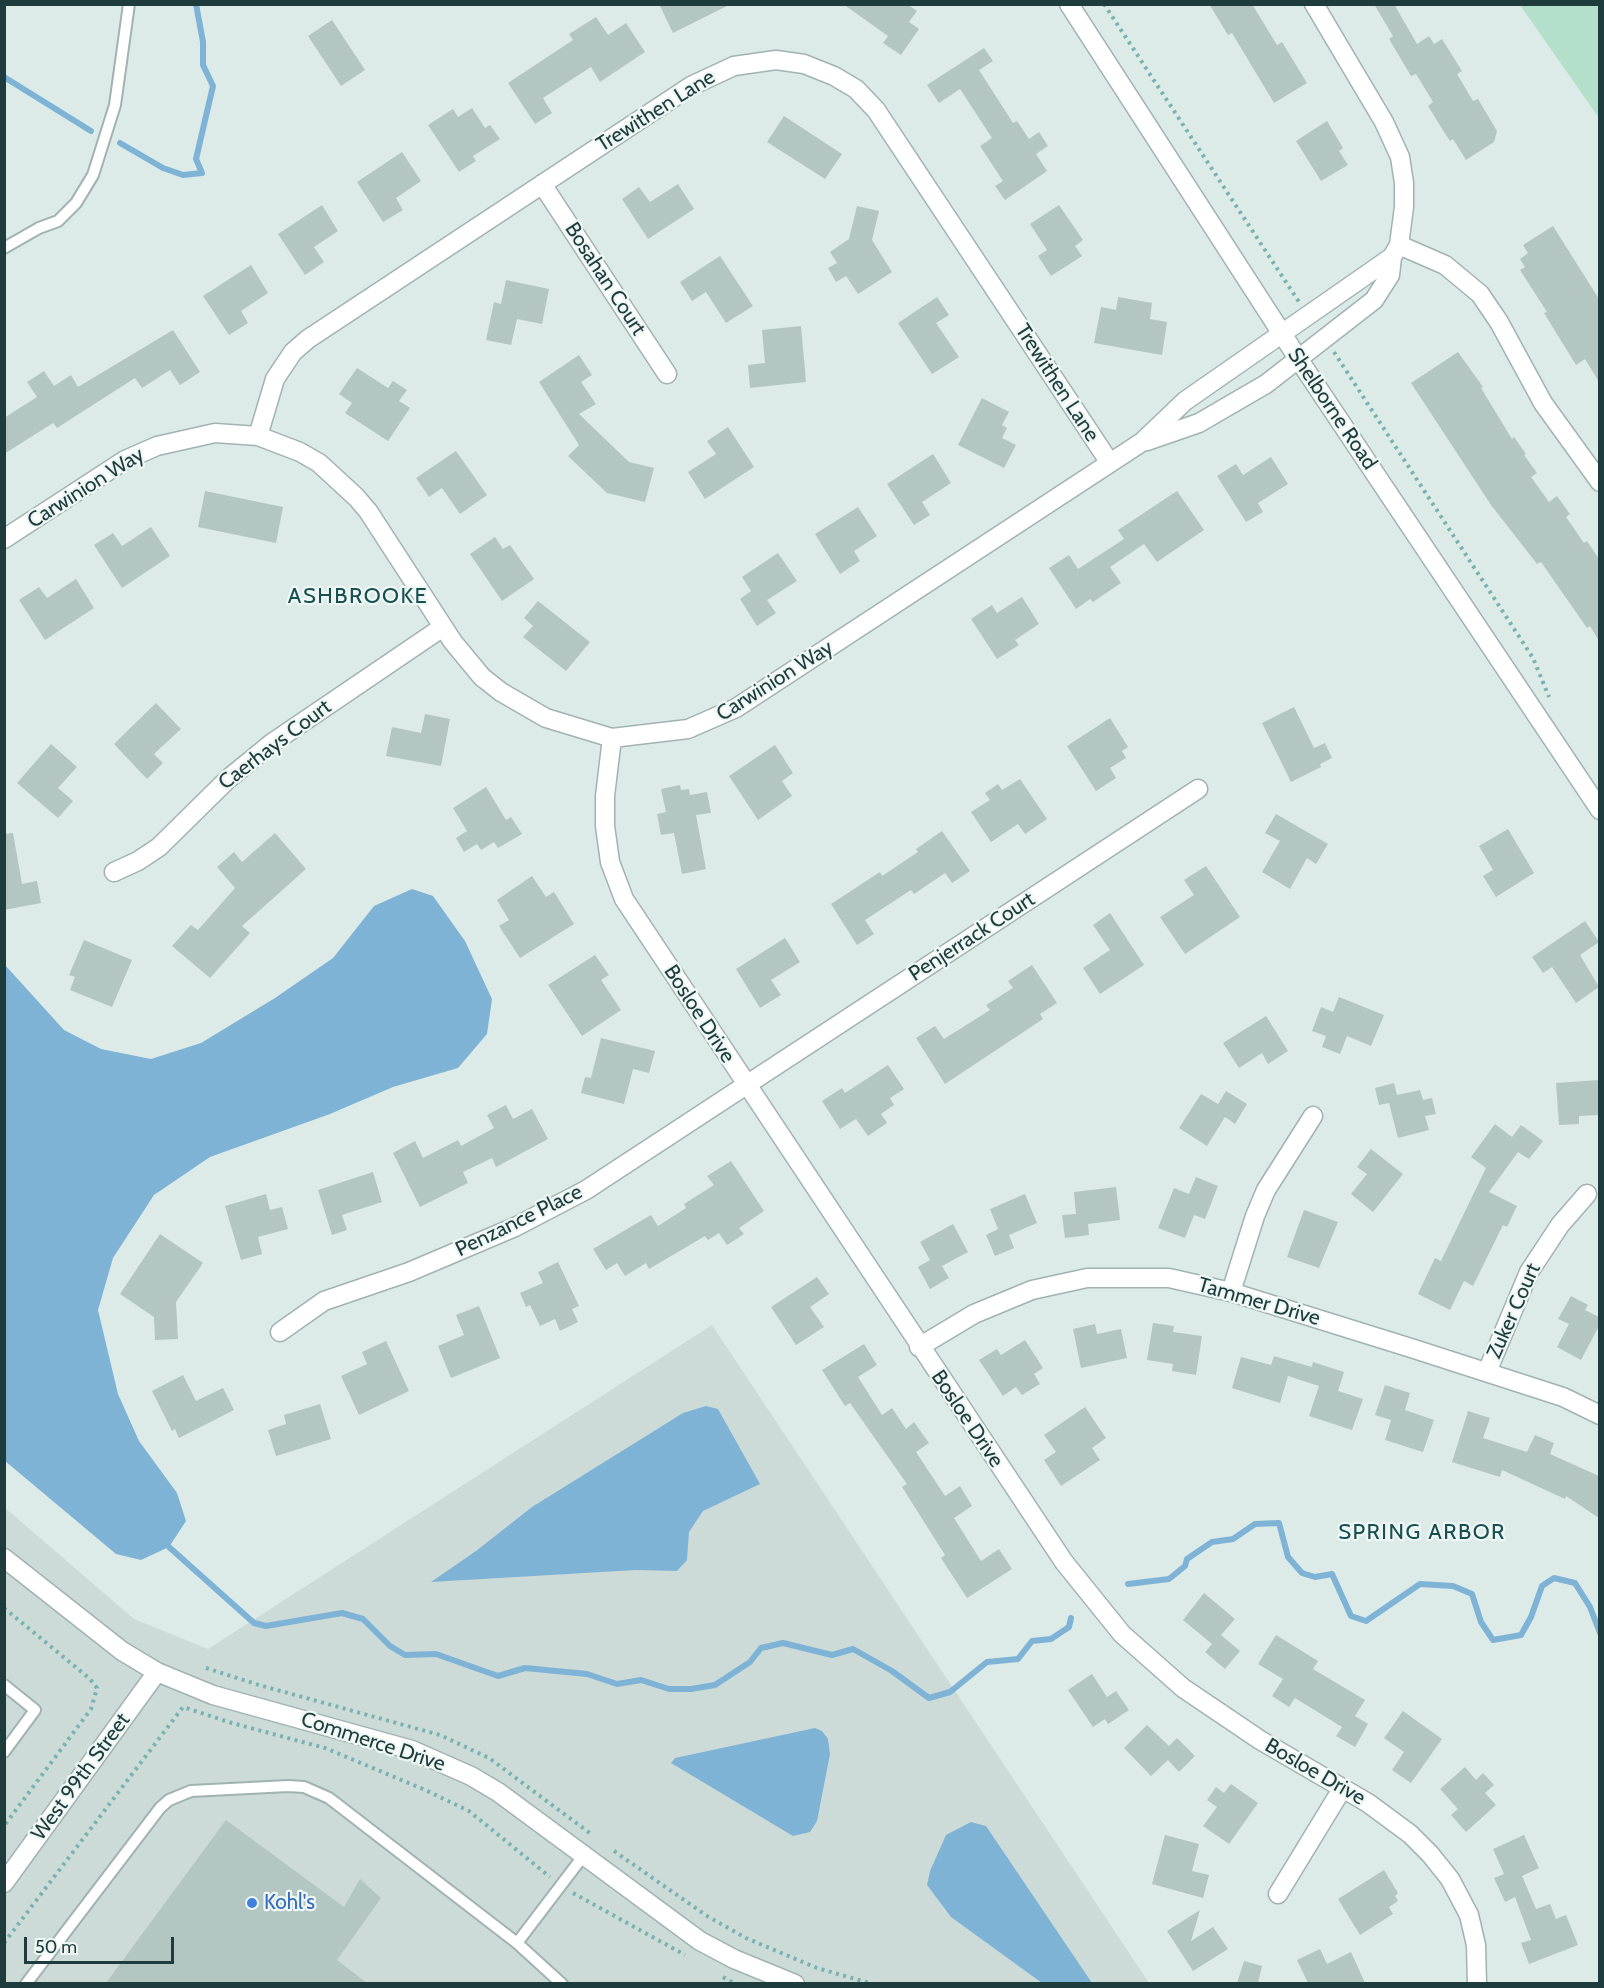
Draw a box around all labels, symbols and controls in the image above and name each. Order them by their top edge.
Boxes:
street label: Trewithen Lane [592,65,720,157]
street label: Bosahan Court [559,218,651,340]
street label: Trewithen Lane [1010,320,1104,446]
street label: Shelborne Road [1282,343,1382,475]
street label: Carwinion Way [23,442,149,534]
district label: ASHBROOKE [288,584,428,610]
street label: Carwinion Way [712,635,838,727]
street label: Caerhays Court [214,695,336,795]
street label: Penjerrack Court [904,887,1040,987]
street label: Bosloe Drive [658,960,740,1068]
street label: Penzance Place [452,1179,586,1263]
street label: Zuker Court [1482,1259,1546,1363]
street label: Tammer Drive [1195,1273,1323,1331]
street label: Bosloe Drive [925,1366,1009,1472]
district label: SPRING ARBOR [1338,1520,1506,1546]
street label: Commerce Drive [298,1707,448,1777]
street label: West 99th Street [26,1708,136,1846]
street label: Bosloe Drive [1260,1733,1370,1811]
place label: Kohl's [264,1890,315,1916]
marker: Kohl's [245,1896,259,1910]
scale bar [27,1925,177,1963]
text: 50 m [35,1936,77,1958]

